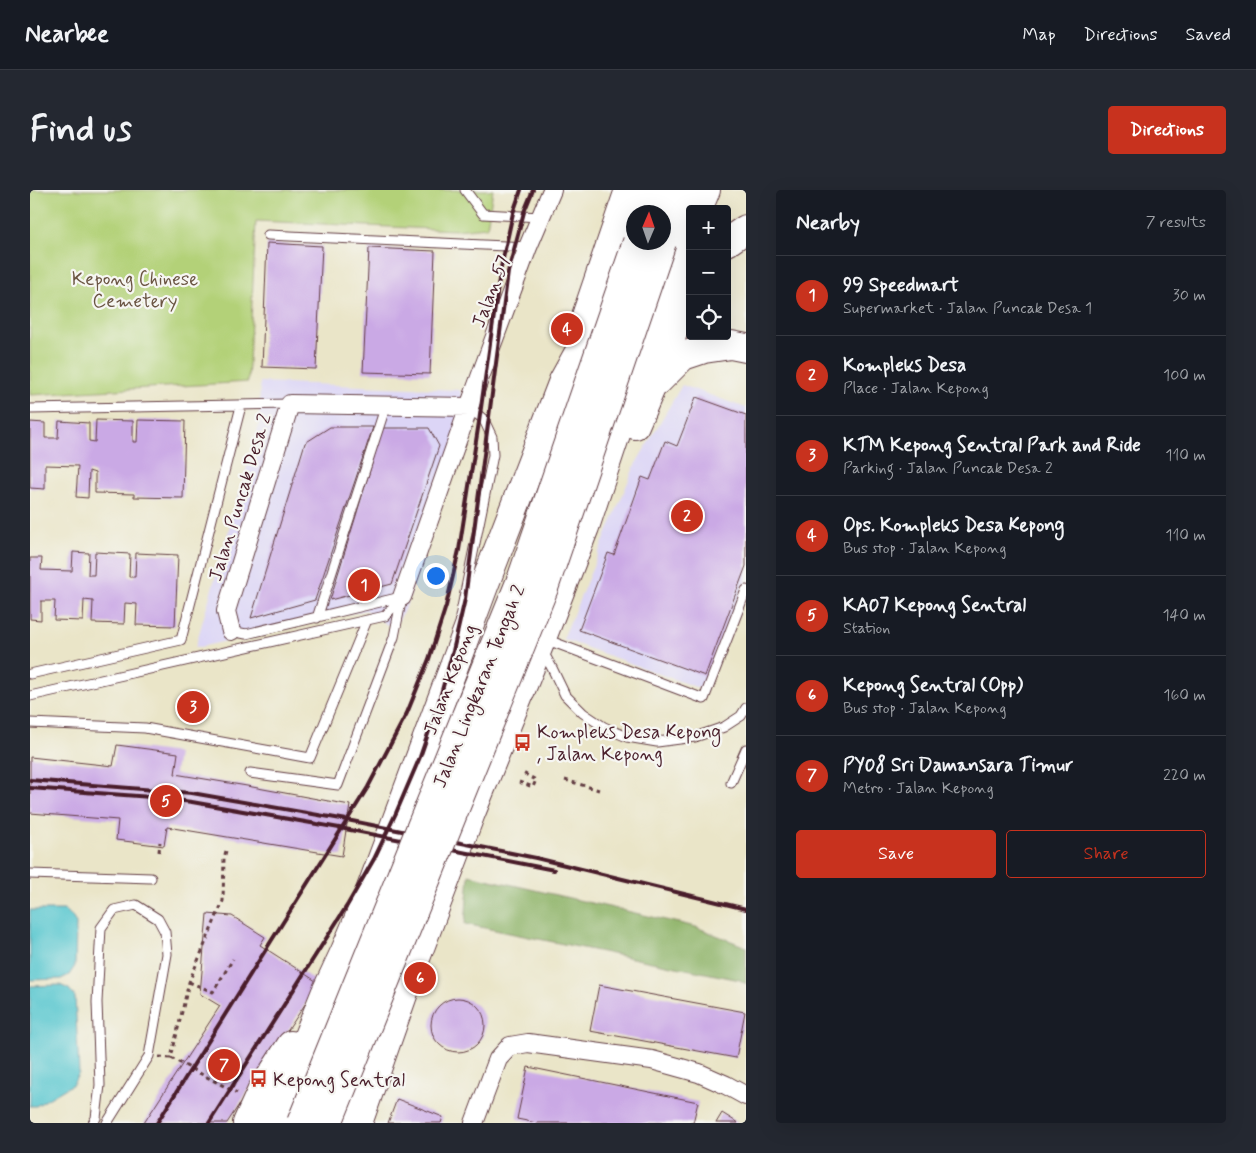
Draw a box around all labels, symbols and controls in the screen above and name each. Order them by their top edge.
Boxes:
text: Nearbee [25,19,109,50]
text: Map [1023,23,1056,47]
text: Directions [1084,23,1158,47]
text: Saved [1186,23,1231,47]
button: Directions [1108,106,1226,154]
text: Find us [30,107,132,153]
north arrow [626,205,671,250]
map controls [686,205,731,340]
button: + [686,205,731,250]
text: Nearby [796,209,860,237]
text: 7 results [1146,212,1206,233]
button: − [686,250,731,295]
street label: Jalan 57 [466,252,517,331]
park label: Kepong Chinese Cemetery [72,267,198,314]
text: 99 Speedmart [843,273,959,298]
text: 1 [808,285,816,306]
text: 30 m [1173,285,1206,306]
button: locate [686,295,731,340]
text: Supermarket · Jalan Puncak Desa 1 [843,298,1092,319]
pin: 4 [551,310,583,348]
text: Kompleks Desa [843,353,966,378]
text: 2 [808,365,816,386]
text: 100 m [1163,365,1206,386]
text: Place · Jalan Kepong [843,378,989,399]
street label: Jalan Puncak Desa 2 [203,411,278,584]
text: KTM Kepong Sentral Park and Ride [843,433,1141,458]
text: 3 [808,445,816,466]
text: 110 m [1165,445,1206,466]
text: Parking · Jalan Puncak Desa 2 [843,458,1053,479]
pin: 2 [671,497,703,535]
text: Ops. Kompleks Desa Kepong [843,513,1064,538]
text: 4 [807,525,817,546]
text: 110 m [1165,525,1206,546]
text: Bus stop · Jalan Kepong [843,538,1006,559]
your location [423,563,449,589]
pin: 1 [348,566,380,604]
street label: Jalan Lingkaran Tengah 2 [427,581,533,792]
text: KA07 Kepong Sentral [843,593,1026,618]
text: 5 [807,605,817,626]
text: 140 m [1162,605,1206,626]
text: Station [843,618,890,639]
street label: Jalan Kepong [418,621,484,739]
text: Kepong Sentral (Opp) [843,673,1023,698]
text: 6 [808,685,816,706]
text: 160 m [1163,685,1206,706]
pin: 3 [177,688,209,726]
text: Bus stop · Jalan Kepong [843,698,1006,719]
place label: Kompleks Desa Kepong , Jalan Kepong [537,720,721,768]
bus stop icon: Kompleks Desa Kepong , Jalan Kepong [513,732,533,752]
text: PY08 Sri Damansara Timur [843,753,1073,778]
text: 7 [807,765,817,786]
text: 220 m [1163,765,1206,786]
text: Metro · Jalan Kepong [843,778,994,799]
pin: 5 [150,782,182,820]
button: Save [796,830,996,878]
button: Share [1006,830,1206,878]
pin: 6 [404,959,436,997]
pin: 7 [208,1046,240,1084]
place label: Kepong Sentral [273,1068,405,1094]
bus stop icon: Kepong Sentral [249,1069,269,1089]

